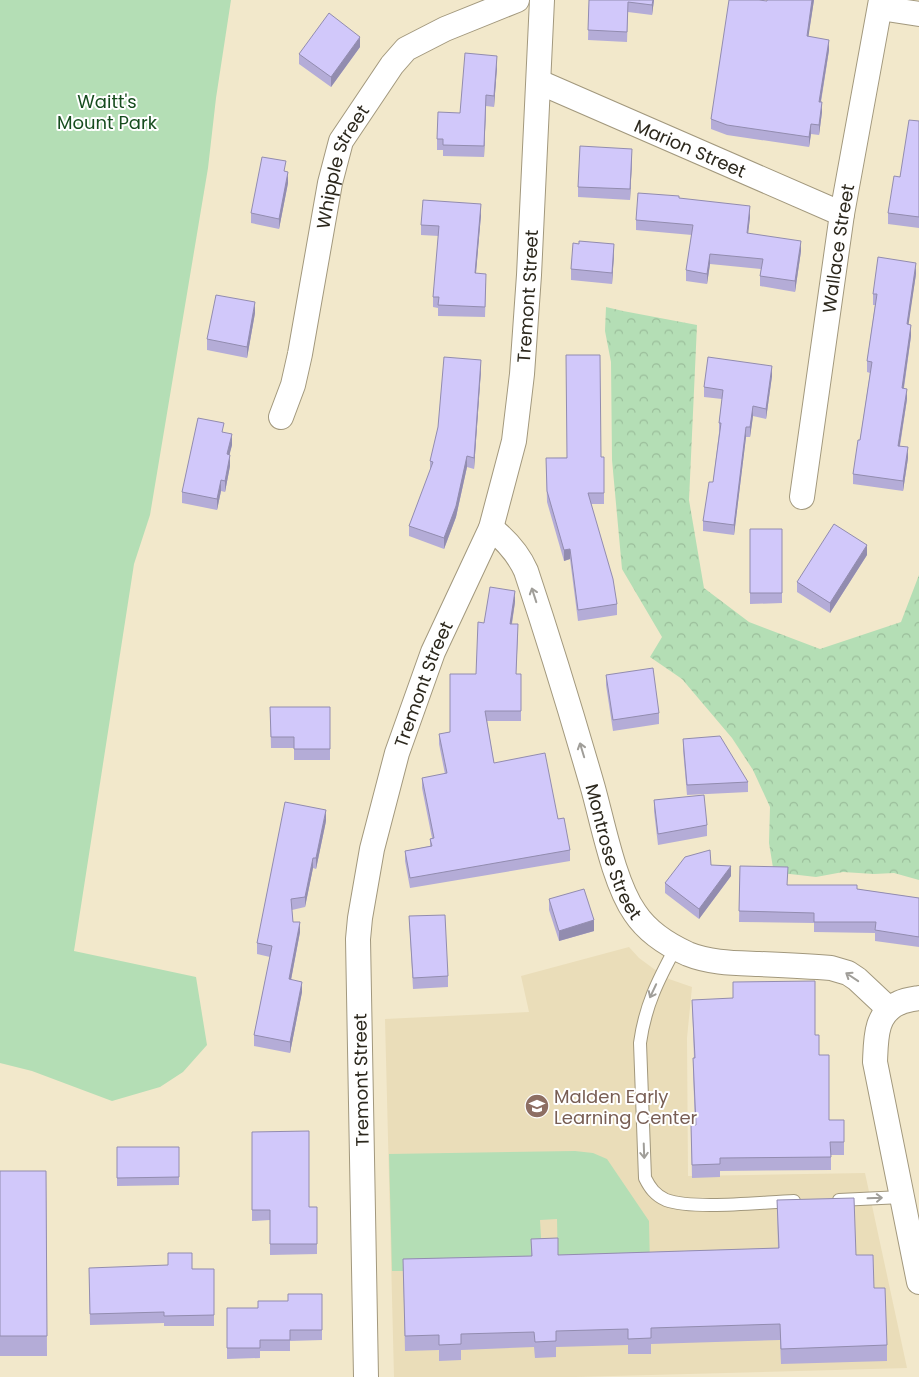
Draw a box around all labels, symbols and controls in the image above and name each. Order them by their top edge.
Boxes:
park label: Waitt's Mount Park [57,89,158,135]
street label: Whipple Street [310,100,375,231]
street label: Marion Street [631,113,750,183]
street label: Wallace Street [816,182,860,315]
street label: Tremont Street [510,229,544,364]
one-way arrow [529,587,539,603]
street label: Tremont Street [388,617,458,751]
one-way arrow [576,742,586,758]
street label: Montrose Street [580,781,648,924]
one-way arrow [845,972,859,982]
one-way arrow [648,983,658,998]
street label: Tremont Street [347,1013,375,1147]
place label: Malden Early Learning Center [554,1084,698,1130]
school or university icon: Malden Early Learning Center [524,1093,550,1119]
one-way arrow [640,1143,649,1159]
one-way arrow [867,1194,883,1203]

